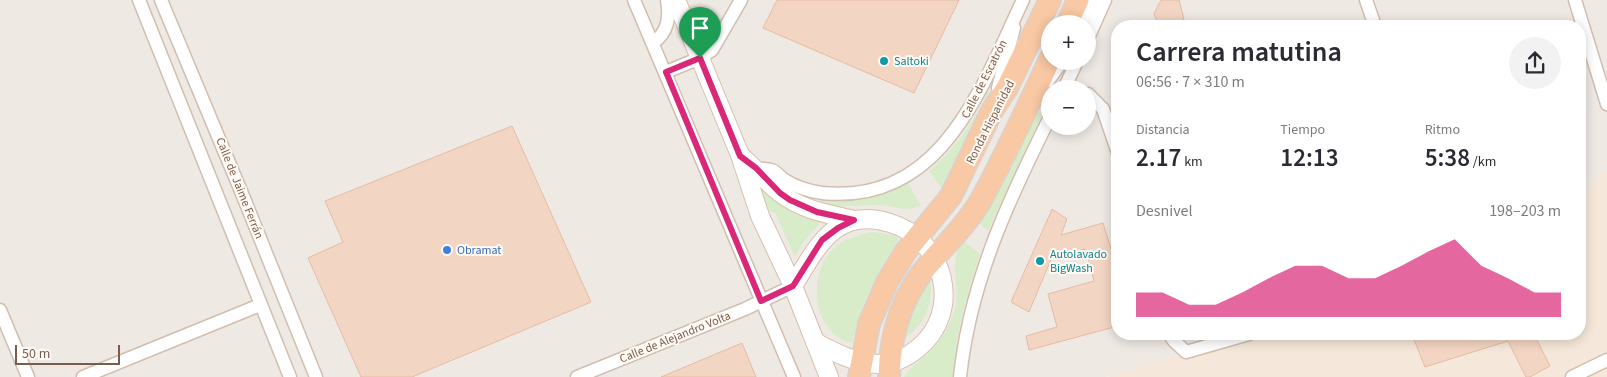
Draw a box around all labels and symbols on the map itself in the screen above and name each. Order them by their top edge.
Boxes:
pin [679,7,721,58]
street label: Calle de Escatrón [957,37,1012,121]
place label: Saltoki [894,53,929,70]
marker: Saltoki [878,55,890,67]
street label: Ronda Hispanidad [962,77,1019,167]
street label: Calle de Jaime Ferrán [211,135,268,241]
place label: Obramat [457,242,501,259]
marker: Obramat [441,244,453,256]
place label: Autolavado BigWash [1050,246,1107,277]
marker: Autolavado BigWash [1034,255,1046,267]
street label: Calle de Alejandro Volta [617,307,733,368]
scale bar [15,342,120,365]

